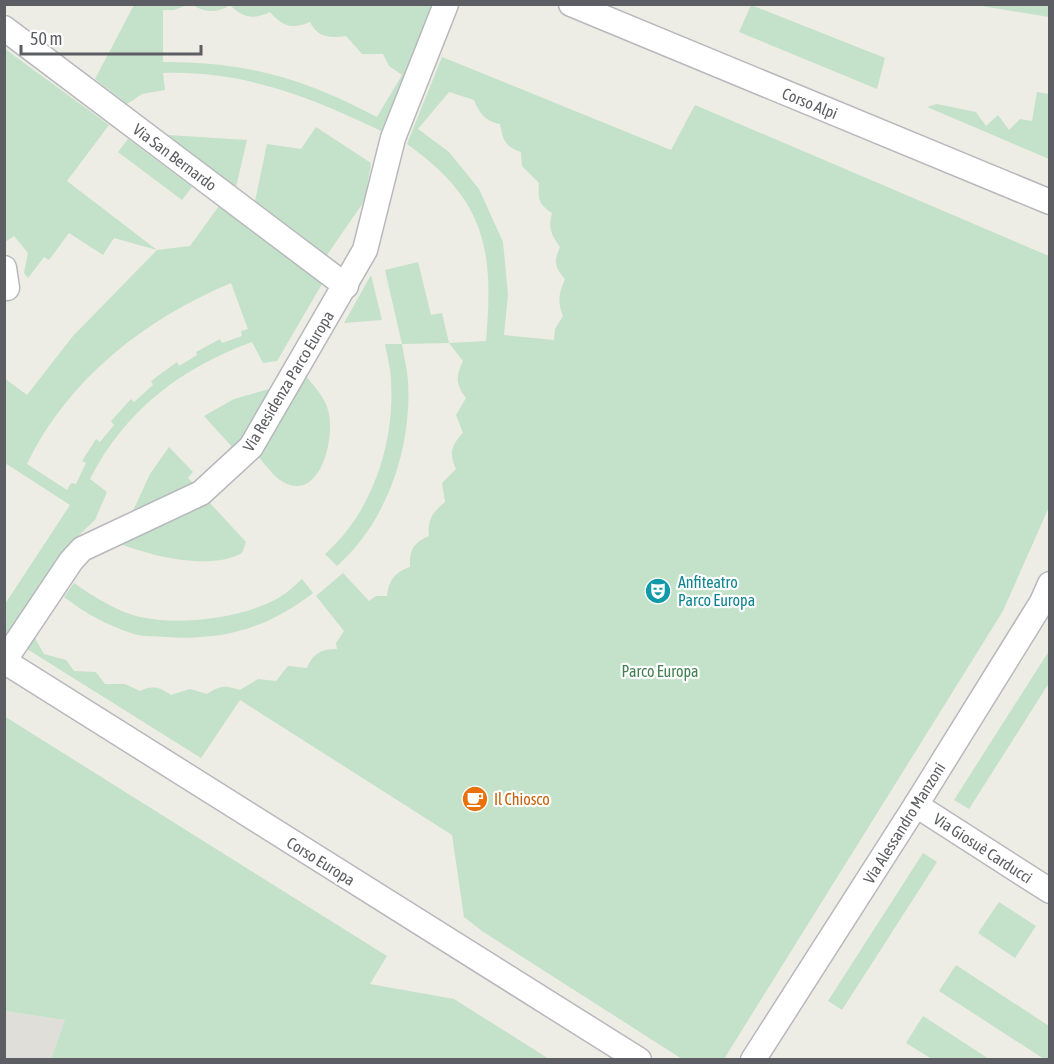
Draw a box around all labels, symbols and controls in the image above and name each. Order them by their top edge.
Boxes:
scale bar [21,18,201,56]
text: 50 m [30,28,62,49]
street label: Corso Alpi [779,84,840,123]
street label: Via San Bernardo [130,120,220,194]
street label: Via Residenza Parco Europa [239,307,338,455]
place label: Anfiteatro Parco Europa [678,573,755,610]
theatre icon: Anfiteatro Parco Europa [643,576,673,606]
park label: Parco Europa [621,662,699,681]
street label: Via Alessandro Manzoni [859,759,949,887]
cafe icon: Il Chiosco [460,784,490,814]
place label: Il Chiosco [494,790,550,808]
street label: Via Giosuè Carducci [930,809,1036,887]
street label: Corso Europa [283,833,358,890]

